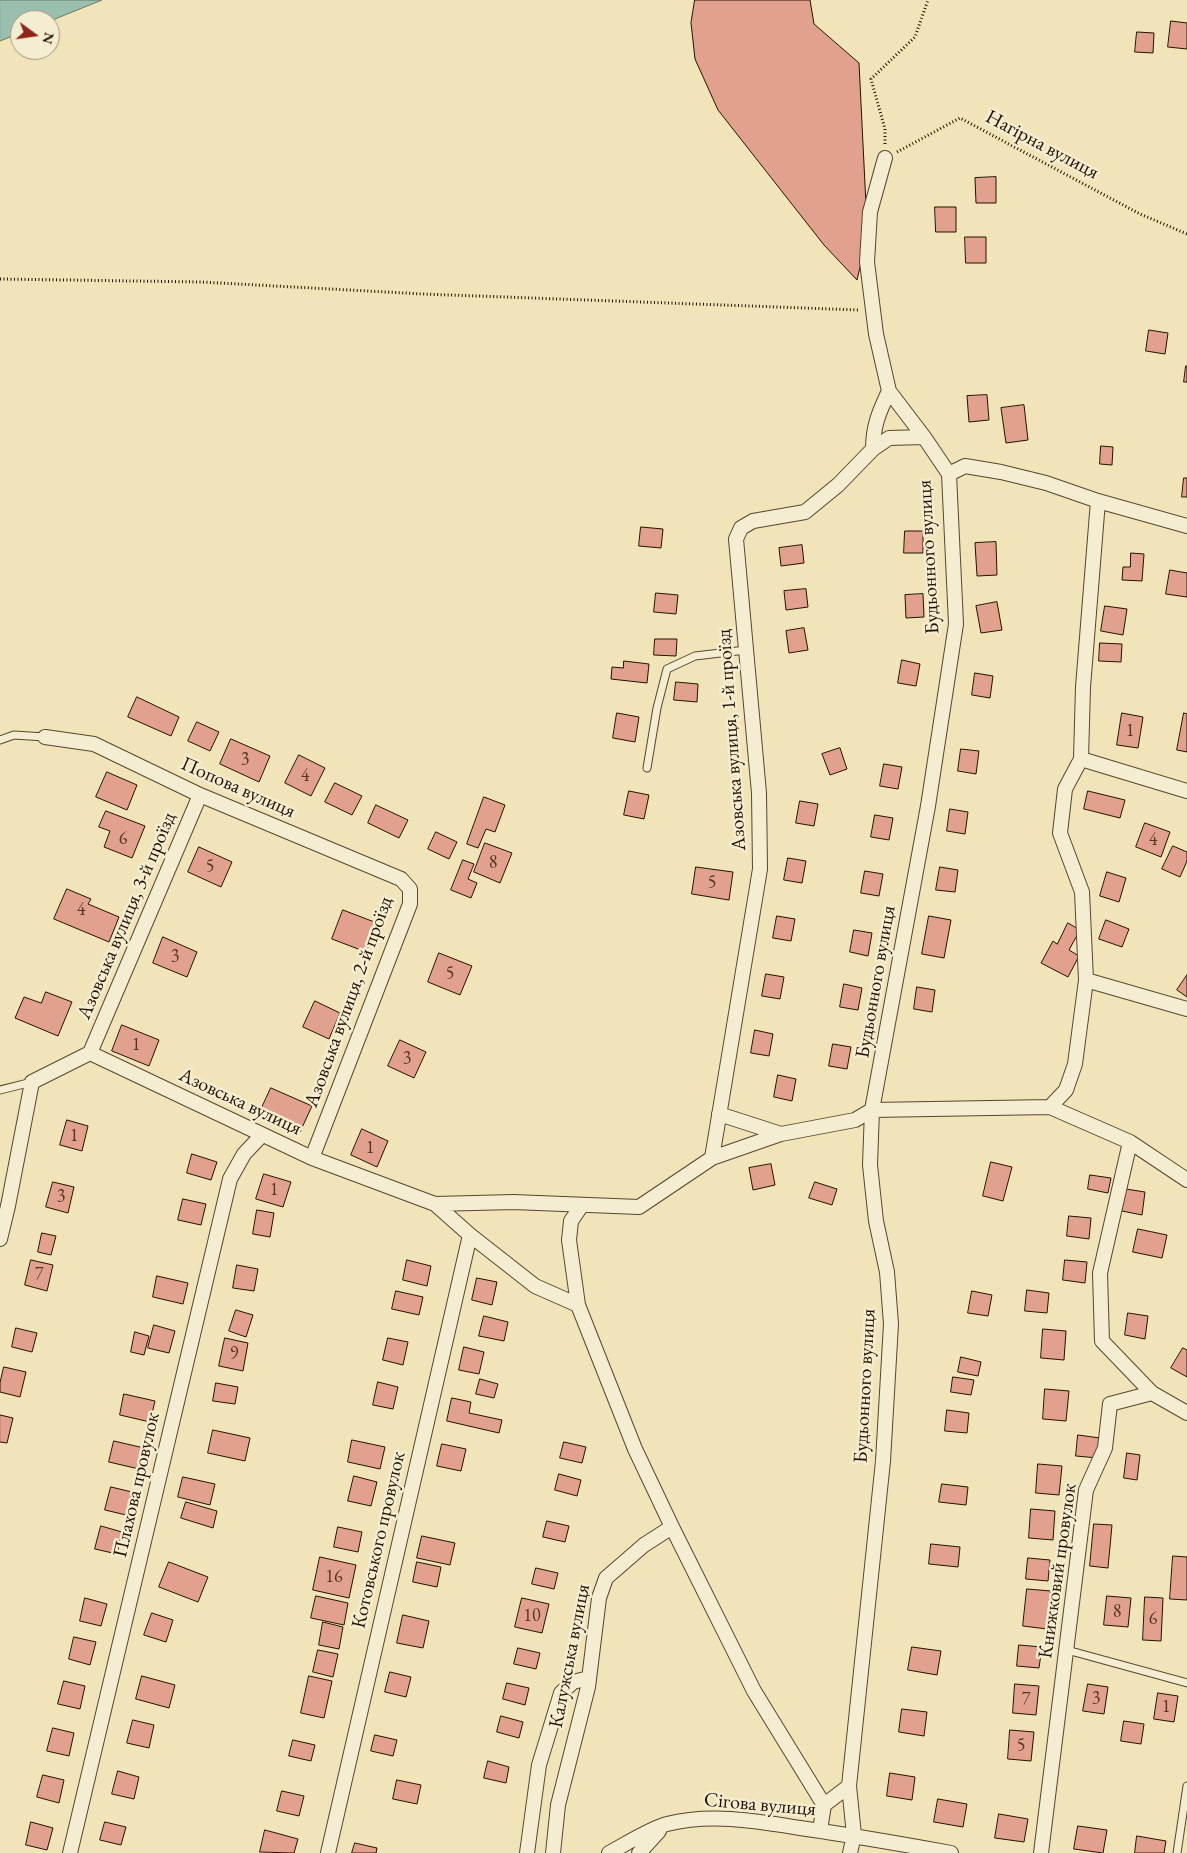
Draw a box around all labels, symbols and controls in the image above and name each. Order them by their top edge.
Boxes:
north arrow [10,10,60,60]
text: N [38,31,59,46]
street label: Нагірна вулиця [981,105,1103,185]
street label: Будьонного вулиця [913,479,945,635]
street label: Азовська вулиця, 1-й проїзд [712,628,752,852]
house number: 1 [1126,720,1134,742]
house number: 3 [241,749,249,771]
street label: Попова вулиця [177,752,299,824]
house number: 4 [301,765,309,787]
street label: Азовська вулиця, 3-й проїзд [72,809,182,1023]
house number: 6 [119,828,127,850]
house number: 4 [1149,829,1157,851]
house number: 8 [489,852,497,874]
house number: 5 [206,856,214,878]
house number: 5 [708,872,716,894]
street label: Азовська вулиця, 2-й проїзд [300,893,398,1111]
house number: 4 [77,899,85,921]
street label: Будьонного вулиця [851,904,901,1060]
house number: 3 [171,946,179,968]
house number: 5 [446,963,454,985]
house number: 1 [132,1034,140,1056]
house number: 3 [403,1048,411,1070]
street label: Азовська вулиця [175,1063,305,1141]
house number: 1 [70,1125,78,1147]
house number: 1 [366,1137,374,1159]
house number: 1 [270,1179,278,1201]
house number: 3 [57,1186,65,1208]
house number: 7 [35,1264,43,1286]
street label: Будьонного вулиця [849,1308,881,1464]
house number: 9 [230,1343,238,1365]
street label: Плахова провулок [109,1410,165,1560]
street label: Котовського провулок [347,1449,411,1631]
street label: Книжковий провулок [1034,1482,1082,1660]
house number: 16 [325,1566,343,1588]
street label: Калужська вулиця [544,1582,596,1730]
house number: 8 [1113,1601,1121,1623]
house number: 10 [523,1605,541,1627]
house number: 6 [1149,1608,1157,1630]
house number: 3 [1092,1688,1100,1710]
house number: 7 [1022,1689,1030,1711]
house number: 1 [1162,1696,1170,1718]
house number: 5 [1017,1735,1025,1757]
street label: Сігова вулиця [703,1788,817,1822]

